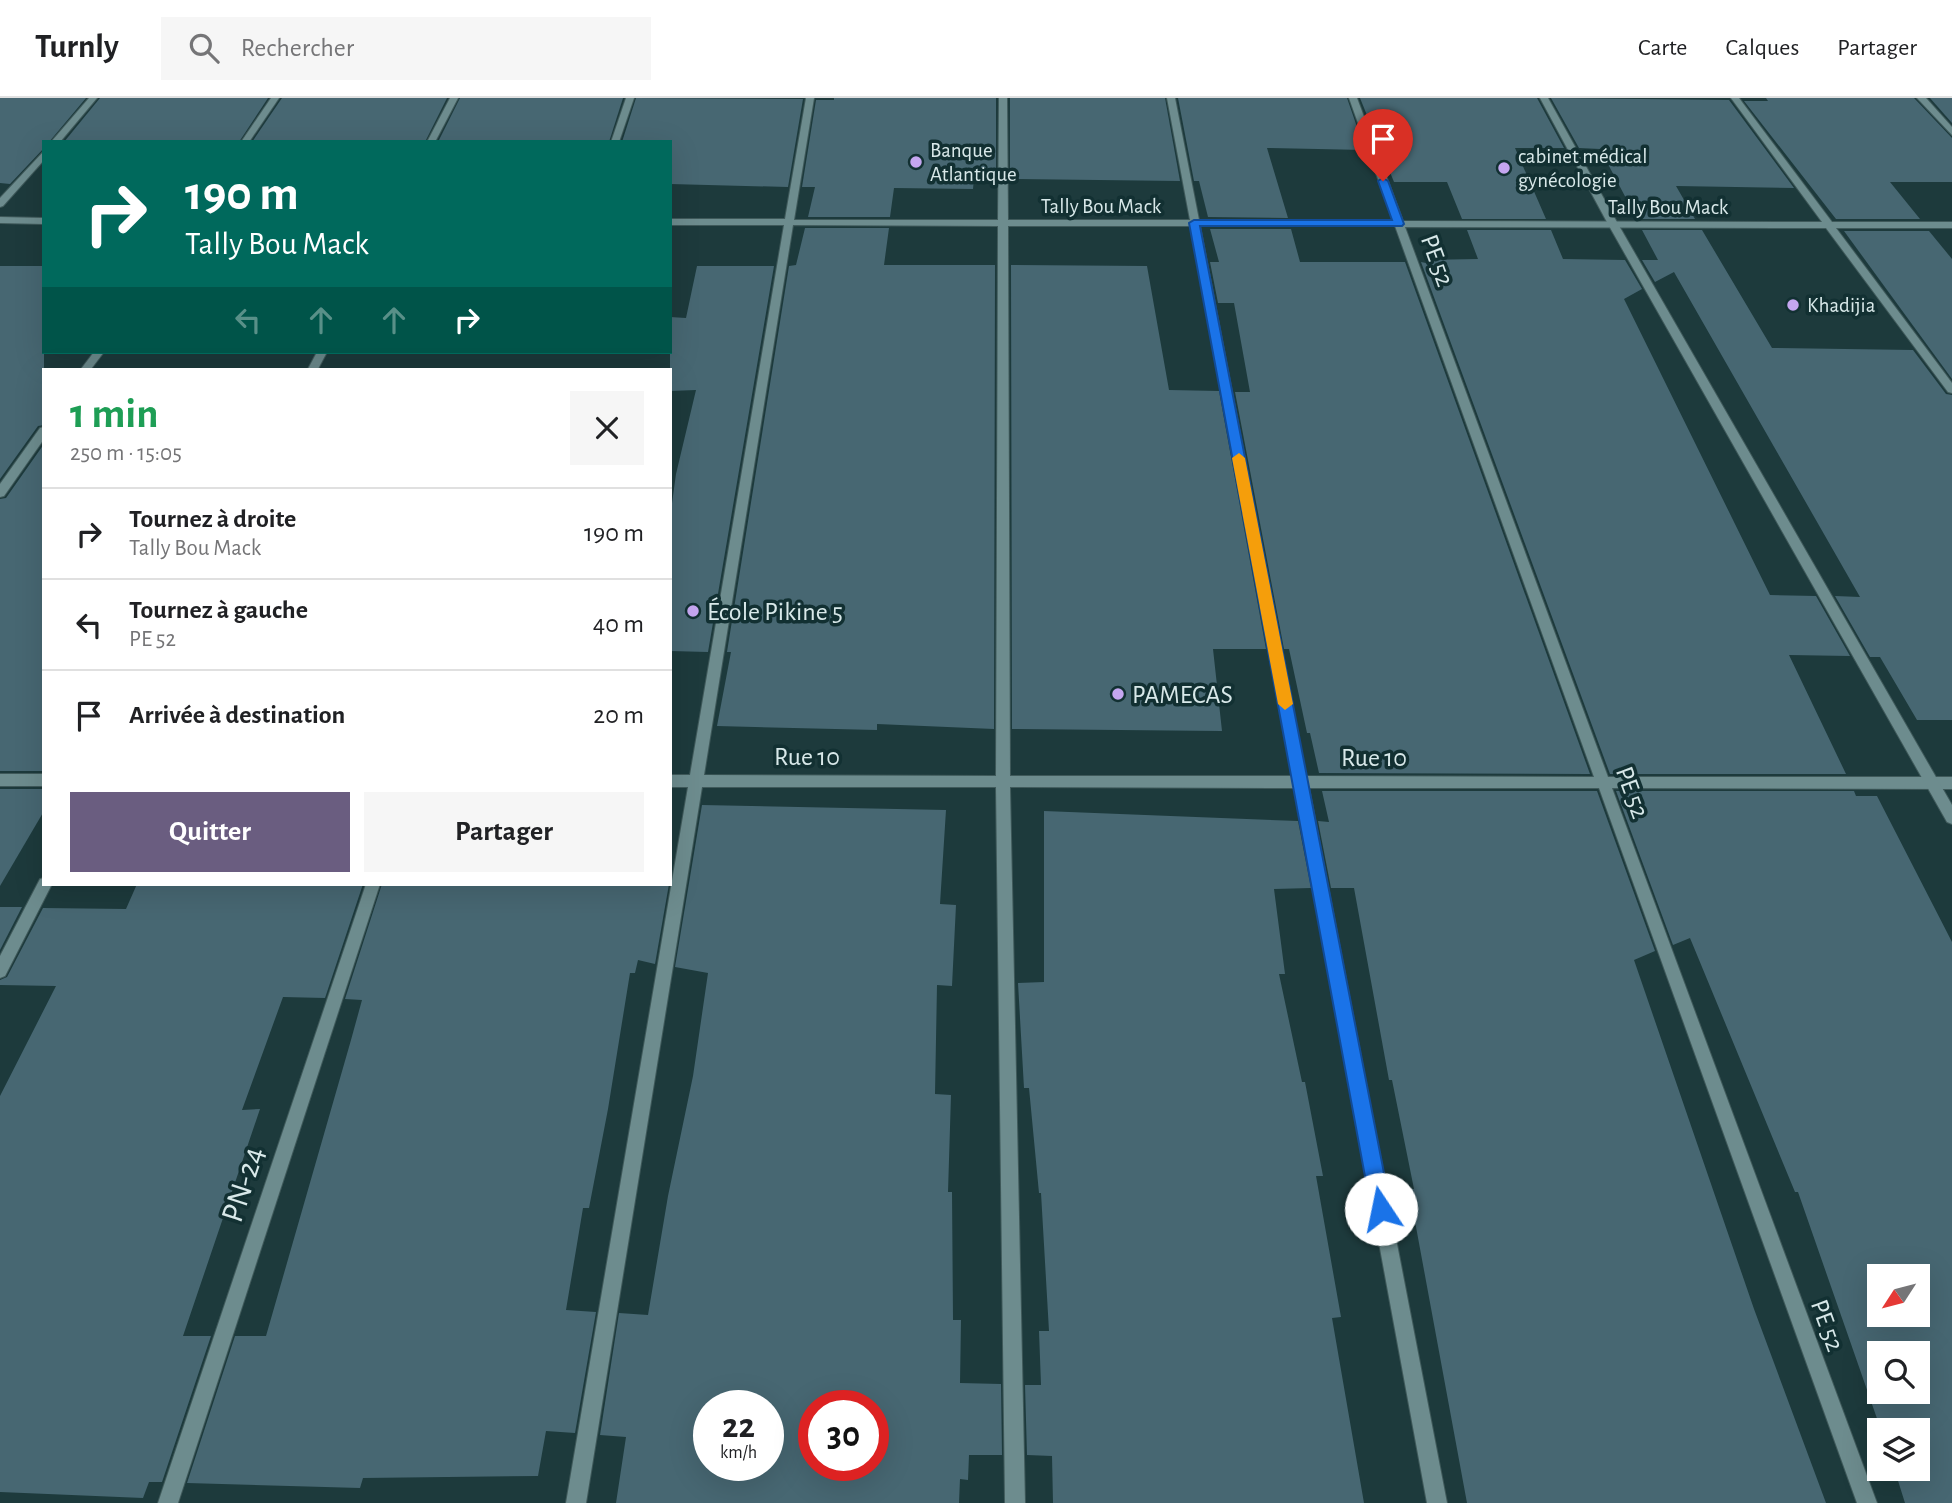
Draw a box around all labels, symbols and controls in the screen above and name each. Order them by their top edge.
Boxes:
search box [161,17,651,80]
icon: search [185,29,223,67]
text: Turnly [35,31,119,64]
text: Rechercher [241,35,354,61]
text: Carte [1638,36,1687,60]
text: Calques [1725,36,1799,60]
text: Partager [1837,36,1917,60]
pin [1353,109,1413,181]
icon: arrive [1364,120,1402,158]
place label: Banque Atlantique [930,140,1017,185]
place label: cabinet médical gynécologie [1518,146,1647,191]
marker: Banque Atlantique [908,154,924,170]
marker: cabinet médical gynécologie [1496,160,1512,176]
icon: right [70,168,161,259]
text: 190 m [185,170,299,219]
street label: Tally Bou Mack [1041,196,1162,217]
street label: Tally Bou Mack [1608,197,1729,218]
text: Tally Bou Mack [185,228,369,260]
street label: PE 52 [1416,231,1458,290]
place label: Khadijia [1807,295,1876,316]
marker: Khadijia [1785,297,1801,313]
icon: left [229,301,267,339]
icon: ahead [302,301,340,339]
icon: ahead [375,301,413,339]
icon: right [448,301,486,339]
button: close [570,391,644,465]
text: 1 min [70,393,159,435]
text: 250 m · 15:05 [70,442,182,465]
text: Tournez à droite [129,506,296,532]
icon: right [70,515,108,553]
text: 190 m [584,520,644,546]
text: Tally Bou Mack [129,537,261,560]
text: Tournez à gauche [129,597,308,623]
place label: École Pikine 5 [707,597,843,625]
marker: École Pikine 5 [685,603,701,619]
icon: left [70,606,108,644]
text: 40 m [593,611,644,637]
text: PE 52 [129,628,176,651]
place label: PAMECAS [1132,682,1233,708]
marker: PAMECAS [1110,686,1126,702]
icon: arrive [70,697,108,735]
text: Arrivée à destination [129,702,345,728]
text: 20 m [593,702,644,728]
street label: Rue 10 [774,744,840,770]
street label: Rue 10 [1341,745,1407,771]
street label: PE 52 [1611,763,1653,822]
button: Quitter [70,792,350,872]
button: Partager [364,792,644,872]
street label: PN-24 [216,1143,270,1226]
position arrow [1344,1172,1418,1246]
north arrow [1867,1264,1930,1326]
map controls [1867,1264,1930,1481]
street label: PE 52 [1806,1296,1848,1355]
button: search [1867,1341,1930,1404]
speed limit sign: 30 [798,1390,889,1481]
text: 22 [722,1409,755,1444]
button: layers [1867,1418,1930,1481]
text: km/h [720,1444,757,1462]

